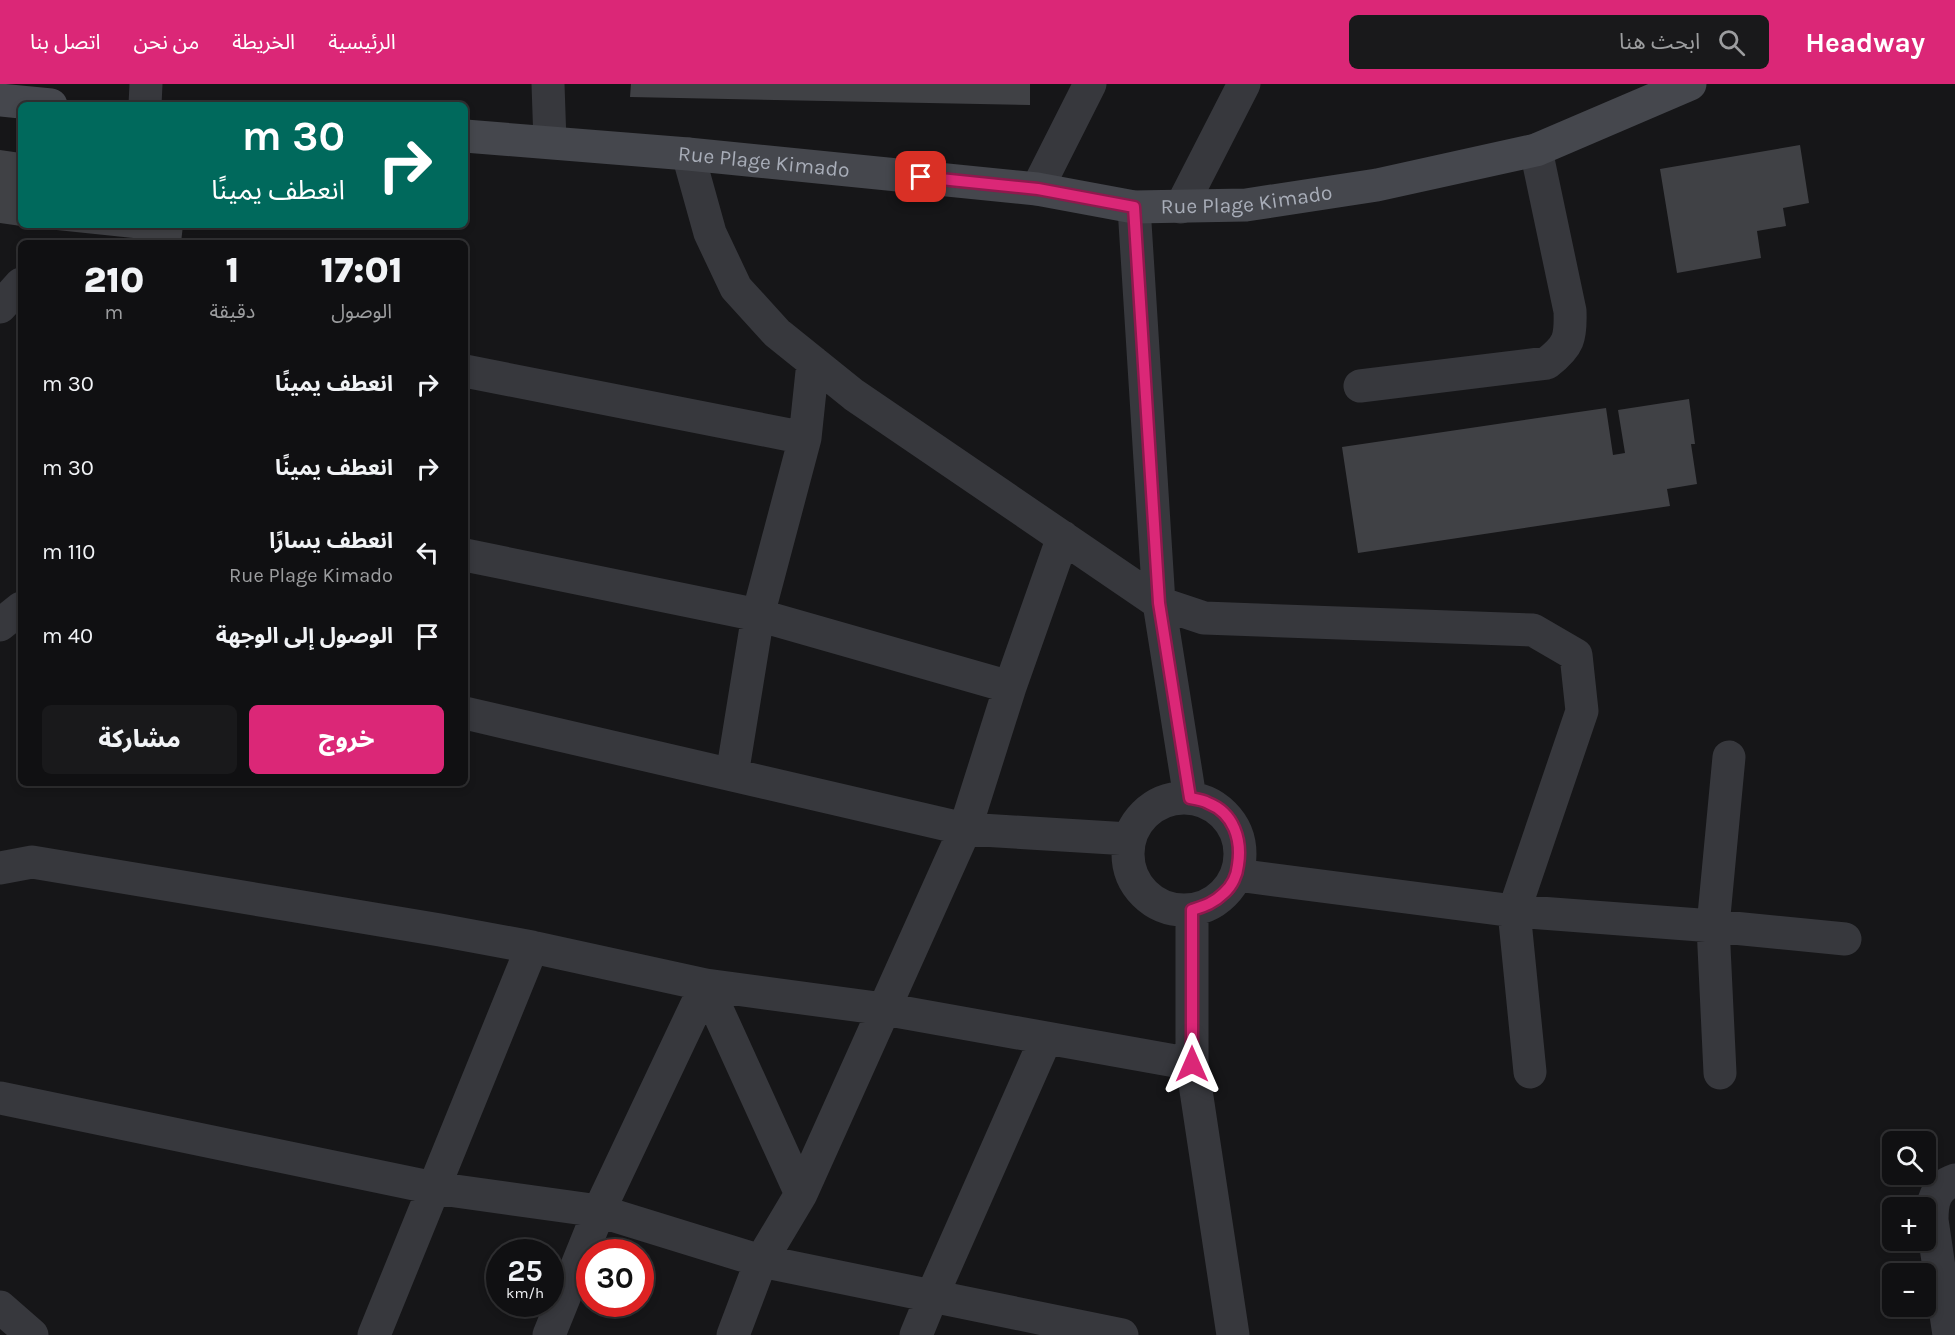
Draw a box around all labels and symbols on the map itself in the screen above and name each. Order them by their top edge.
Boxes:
street label: Rue Plage Kimado [677,141,851,182]
pin [895,151,946,202]
street label: Rue Plage Kimado [1160,180,1334,219]
position arrow [1160,1032,1224,1096]
speed limit sign: 30 [576,1239,654,1317]

